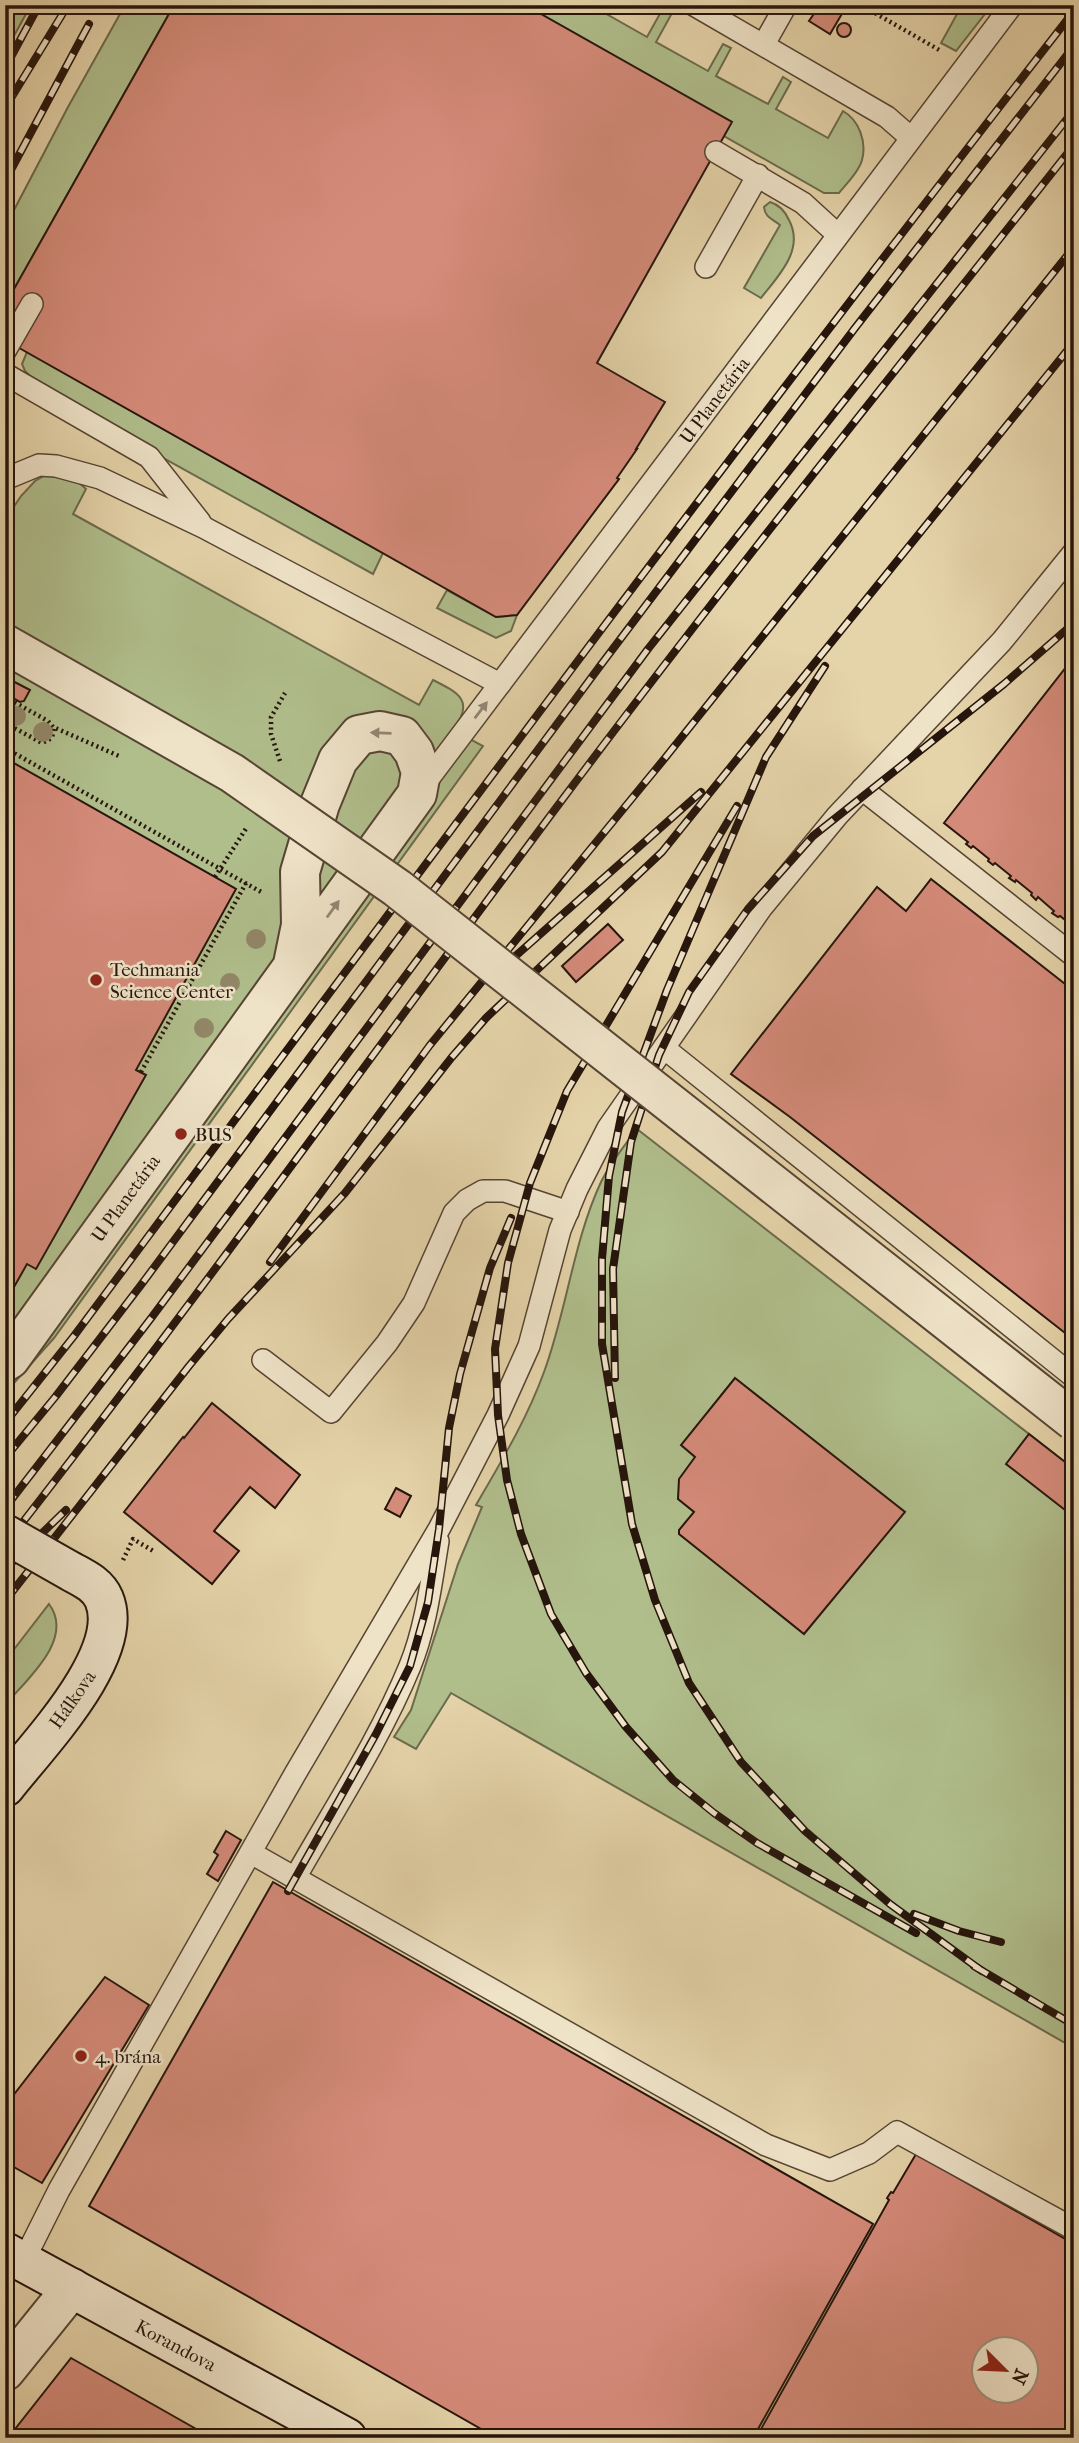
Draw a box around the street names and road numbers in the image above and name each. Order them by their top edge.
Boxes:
street label: U Planetária [675,353,755,448]
street label: U Planetária [87,1150,165,1247]
street label: Hálkova [45,1666,101,1733]
street label: Korandova [131,2315,220,2376]

